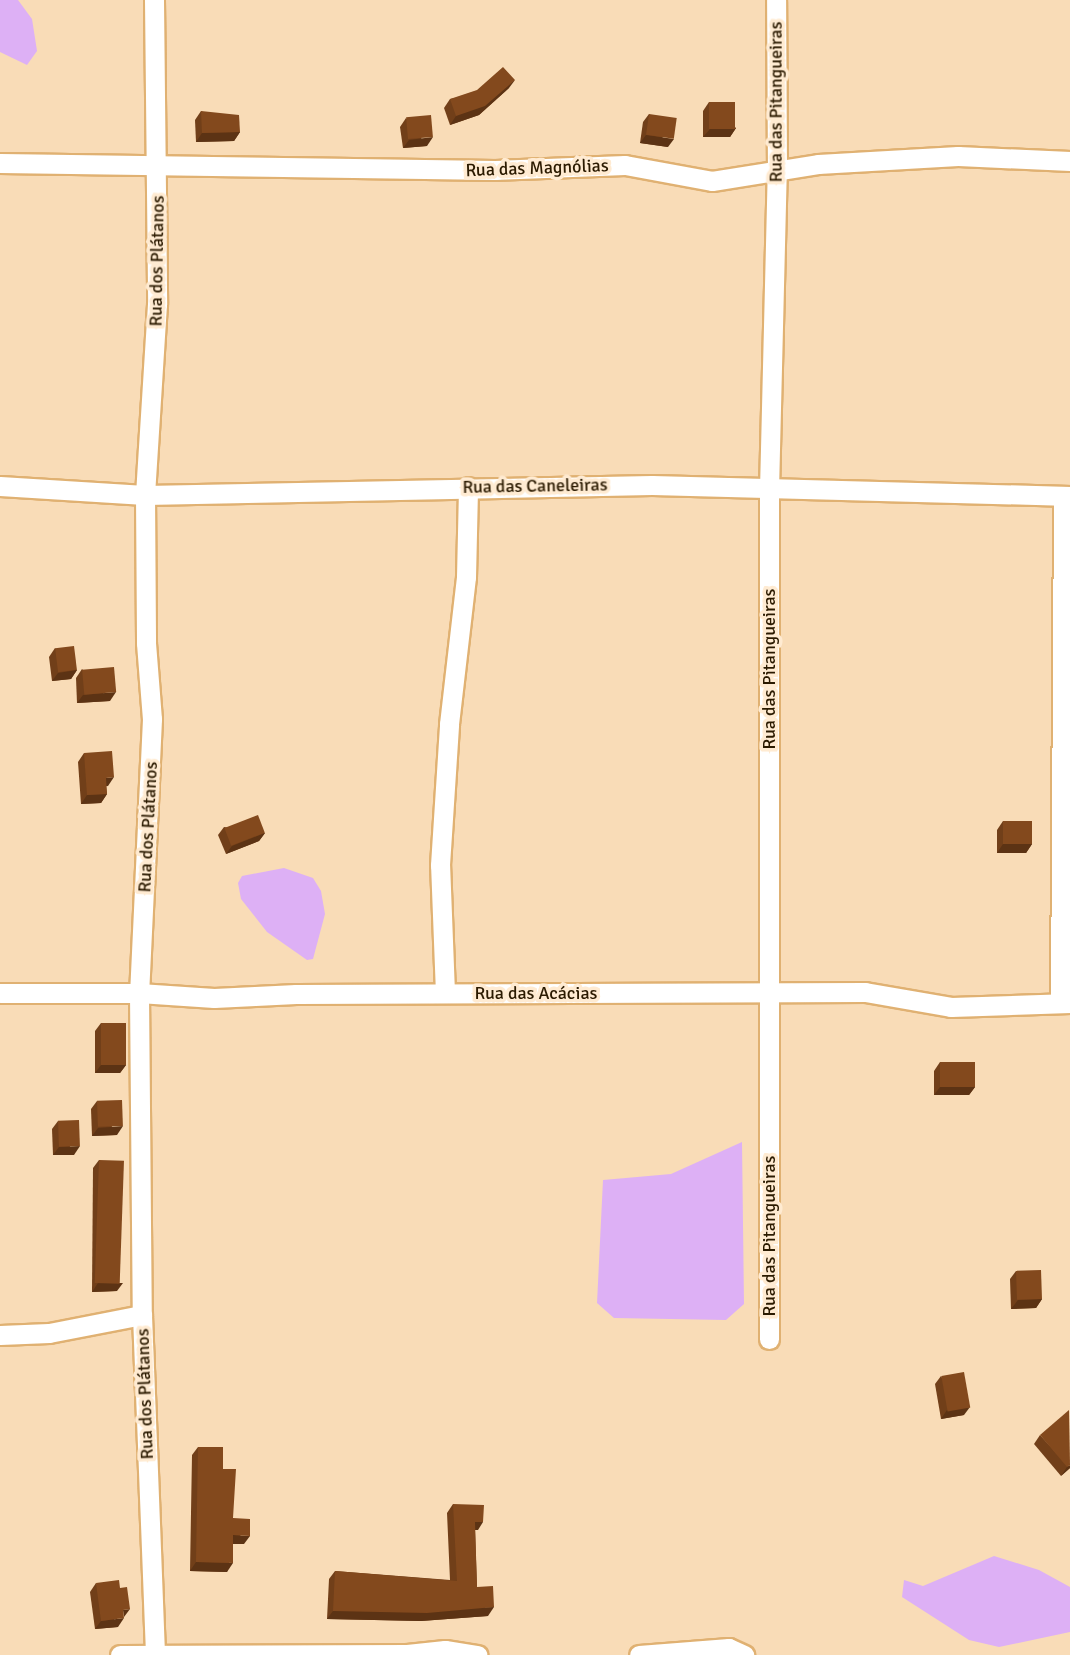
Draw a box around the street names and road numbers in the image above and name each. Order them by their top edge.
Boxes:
street label: Rua das Pitangueiras [765,22,787,182]
street label: Rua das Magnólias [465,155,609,181]
street label: Rua dos Plátanos [145,195,169,327]
street label: Rua das Caneleiras [462,474,608,498]
street label: Rua das Pitangueiras [758,589,780,749]
street label: Rua dos Plátanos [134,761,162,893]
street label: Rua das Acácias [475,982,597,1004]
street label: Rua das Pitangueiras [758,1156,780,1316]
street label: Rua dos Plátanos [132,1328,158,1460]

